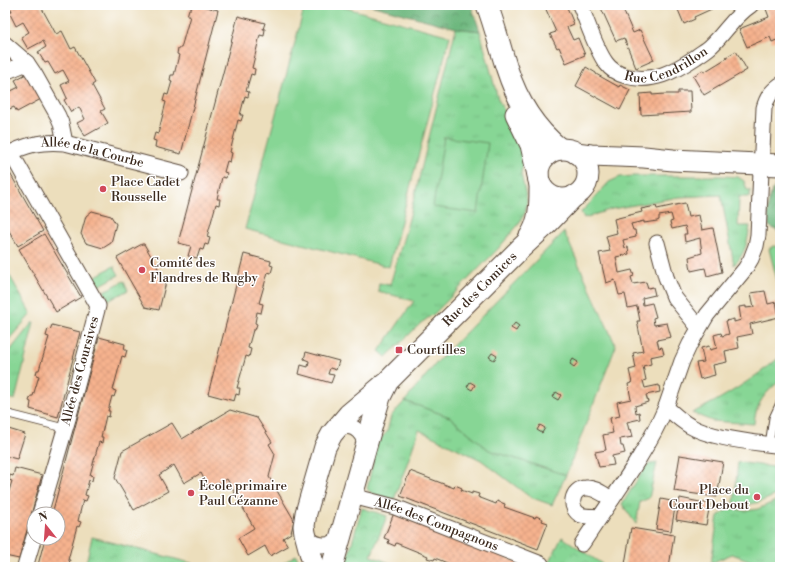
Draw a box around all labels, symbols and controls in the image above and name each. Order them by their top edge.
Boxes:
street label: Rue Cendrillon [622,43,711,87]
street label: Allée de la Courbe [39,134,146,171]
place label: Place Cadet Rousselle [111,174,181,205]
marker: Place Cadet Rousselle [98,184,108,194]
street label: Rue des Comices [439,248,521,330]
place label: Comité des Flandres de Rugby [150,255,259,286]
marker: Comité des Flandres de Rugby [137,265,147,275]
street label: Allée des Coursives [57,314,102,428]
place label: Courtilles [407,342,466,358]
marker: Courtilles [394,345,404,355]
place label: École primaire Paul Cézanne [199,477,287,509]
place label: Place du Court Debout [669,482,750,513]
marker: École primaire Paul Cézanne [186,488,196,498]
marker: Place du Court Debout [752,492,762,502]
street label: Allée des Compagnons [371,494,501,555]
north arrow [26,506,66,546]
text: N [37,509,50,525]

